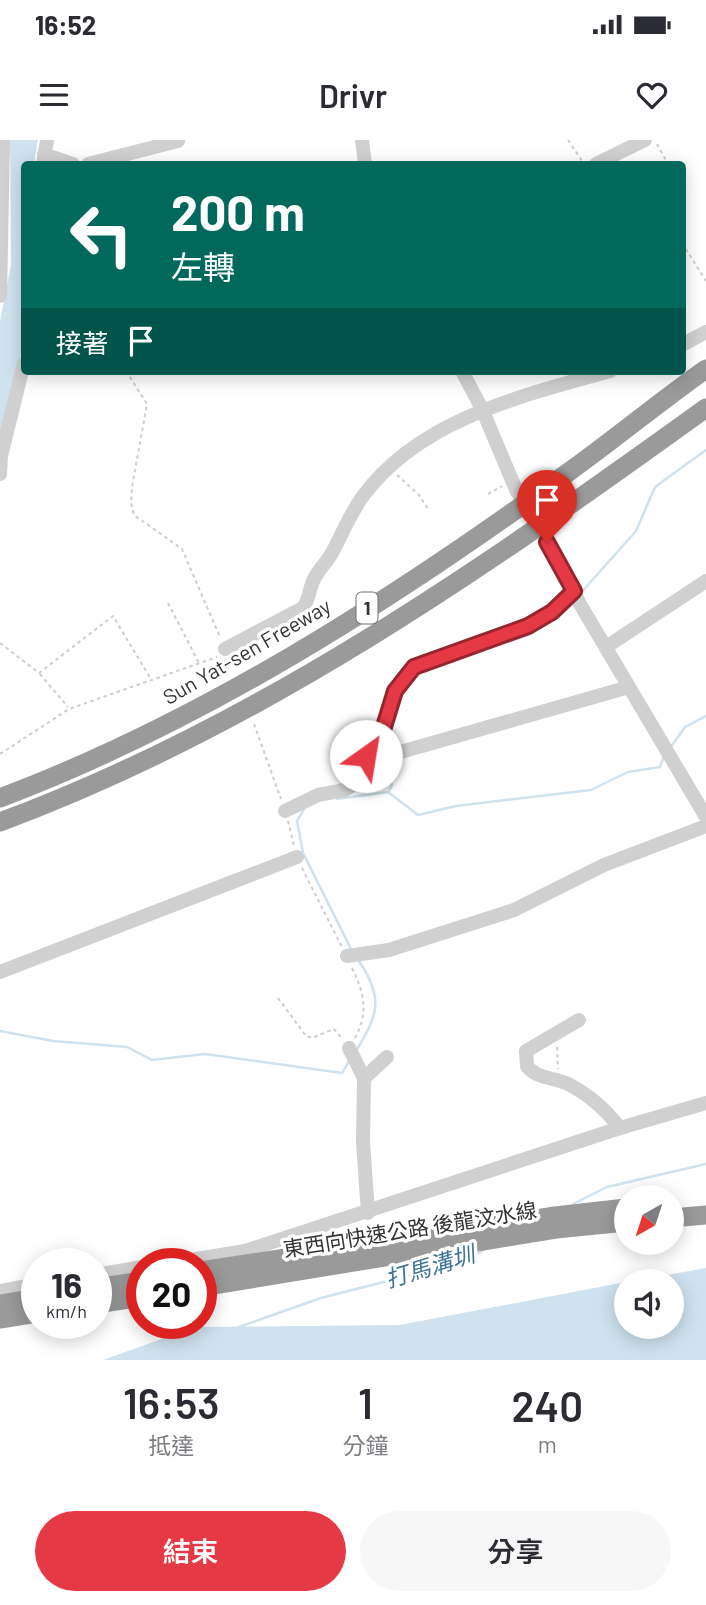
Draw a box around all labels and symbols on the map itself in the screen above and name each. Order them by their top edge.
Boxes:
pin [517,470,577,542]
street label: Sun Yat-sen Freeway [158,592,335,709]
road number: 1 [356,593,378,624]
position arrow [329,719,403,793]
north arrow [614,1185,684,1255]
street label: 東西向快速公路 後龍汶水線 [281,1196,538,1261]
water label: 打馬溝圳 [382,1238,481,1293]
speed limit sign: 20 [126,1248,217,1339]

